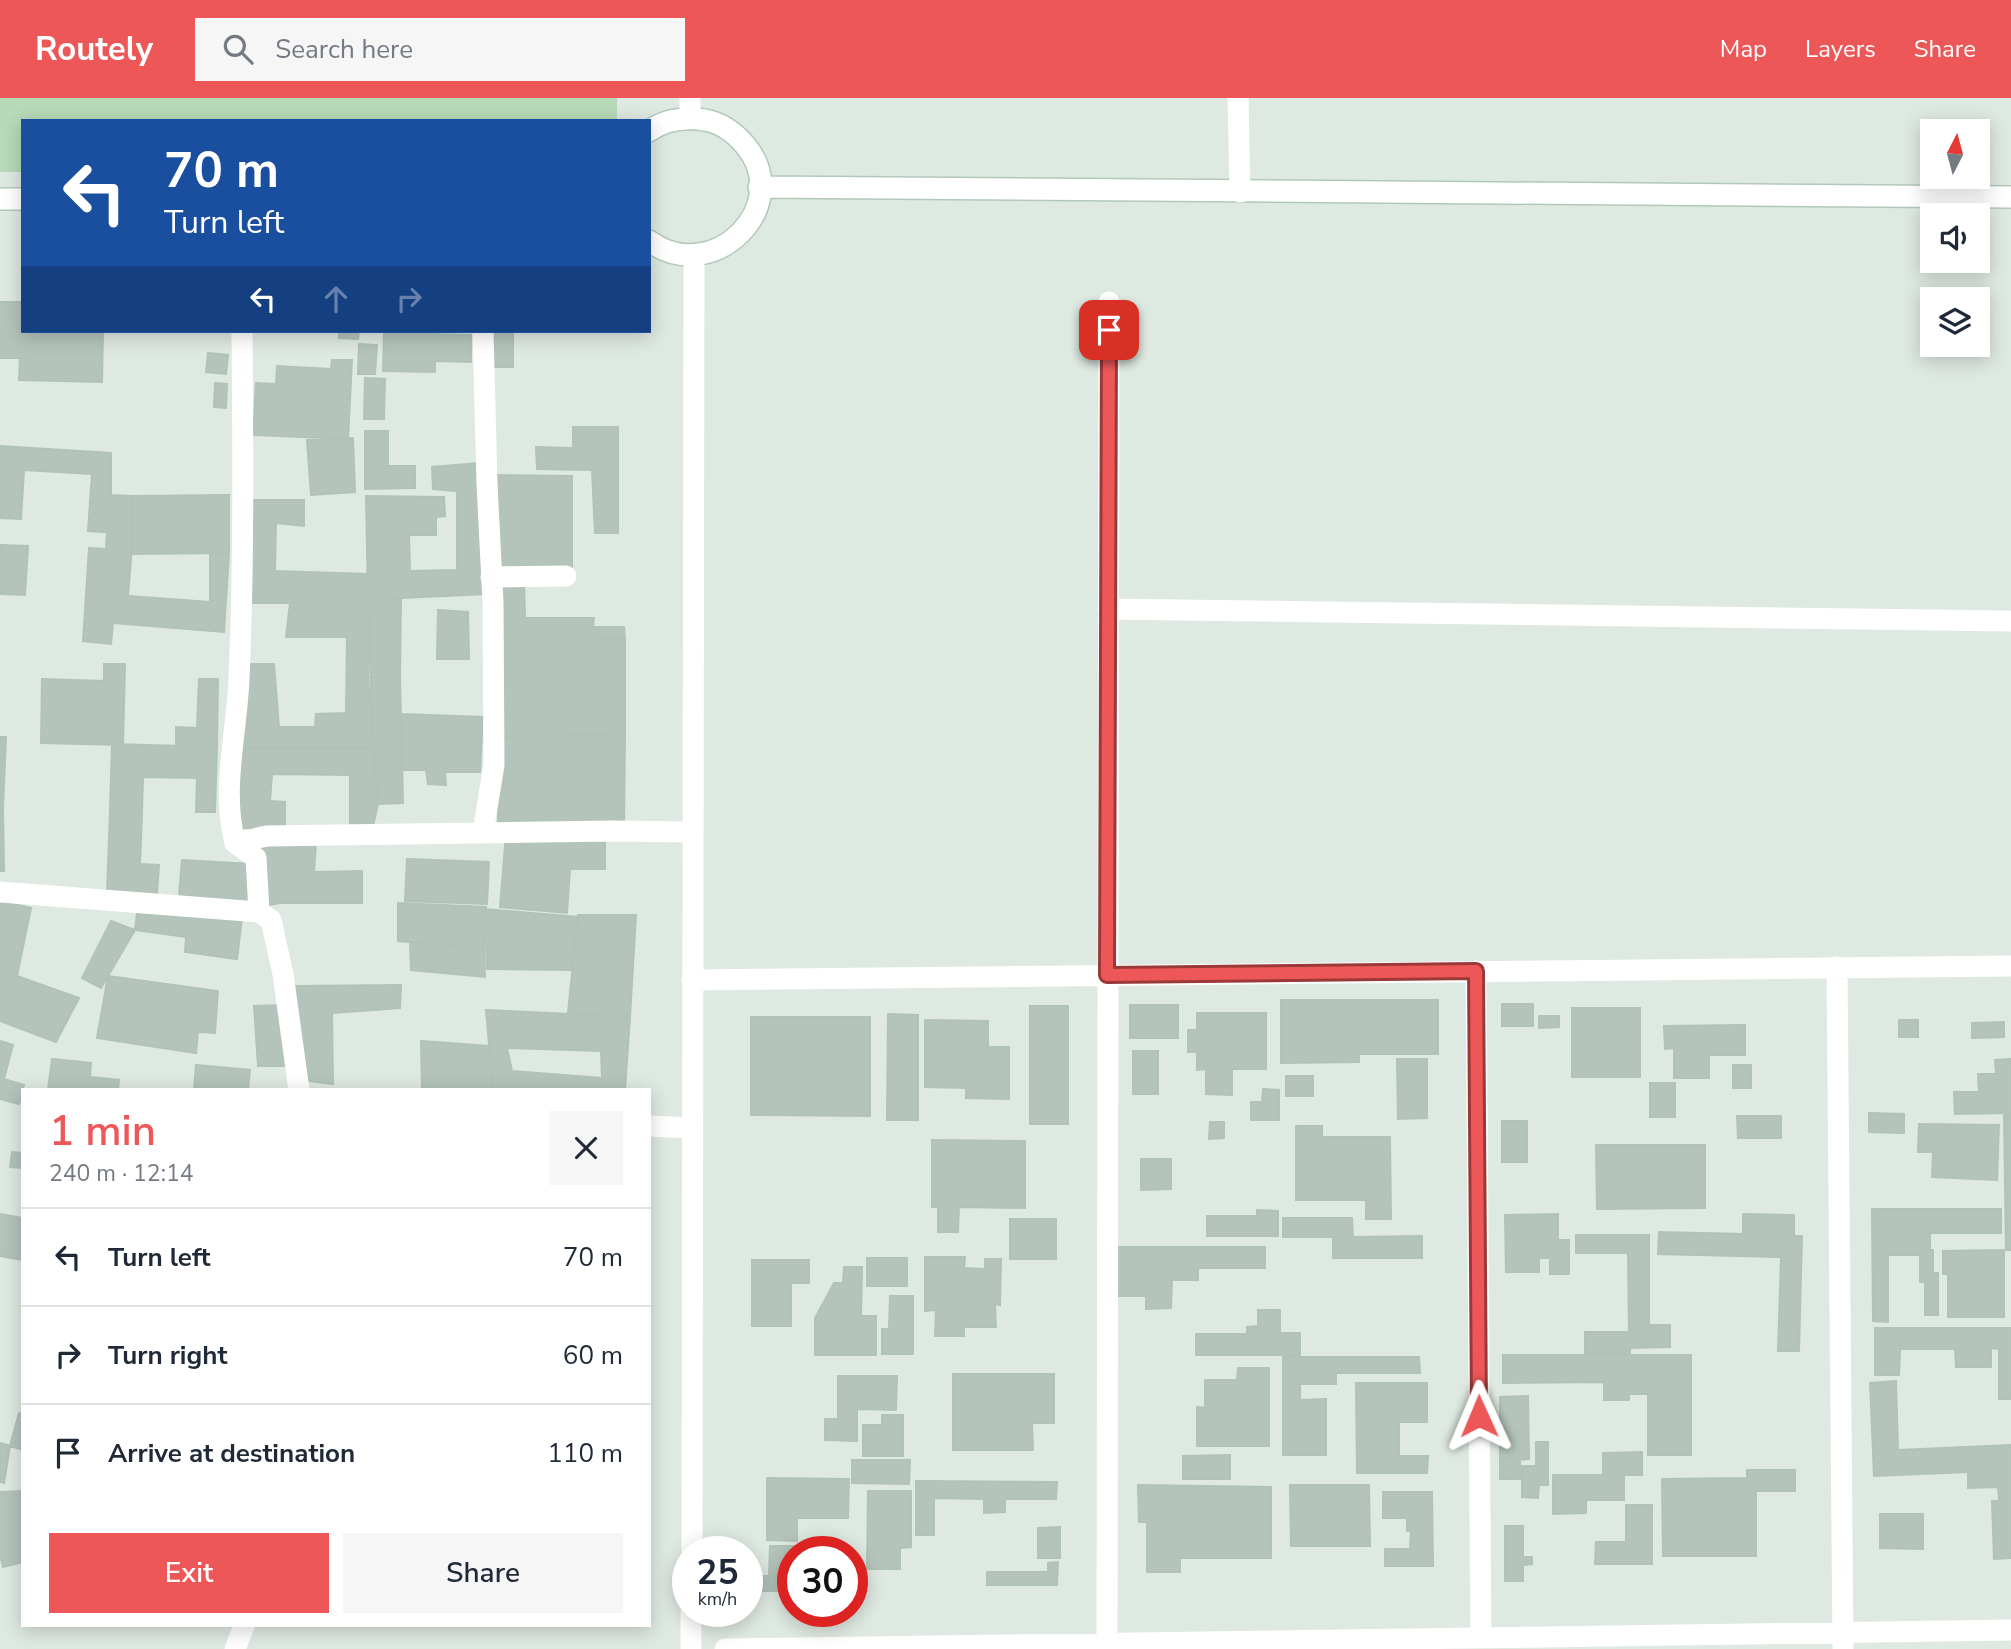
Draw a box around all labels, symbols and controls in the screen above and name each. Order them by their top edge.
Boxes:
search box [195,18,685,81]
text: Routely [35,27,153,72]
icon: search [219,30,257,68]
text: Search here [275,32,413,67]
text: Map [1720,33,1767,65]
text: Layers [1805,33,1876,65]
text: Share [1914,33,1976,65]
north arrow [1920,119,1990,189]
map controls [1920,119,1990,357]
text: 70 m [164,137,279,204]
icon: left [49,147,140,238]
text: Turn left [164,201,284,244]
button: sound [1920,203,1990,273]
icon: left [244,280,282,318]
icon: ahead [317,280,355,318]
icon: right [390,280,428,318]
button: layers [1920,287,1990,357]
pin [1079,300,1139,360]
icon: arrive [1090,311,1128,349]
text: 1 min [49,1103,156,1160]
button: close [549,1111,623,1185]
text: 240 m · 12:14 [49,1158,194,1189]
icon: left [49,1238,87,1276]
text: Turn left [108,1240,211,1275]
text: 70 m [563,1240,623,1275]
icon: right [49,1336,87,1374]
text: Turn right [108,1338,227,1373]
text: 60 m [563,1338,623,1373]
position arrow [1442,1379,1516,1453]
icon: arrive [49,1434,87,1472]
text: Arrive at destination [108,1436,355,1471]
text: 110 m [547,1436,623,1471]
button: Exit [49,1533,329,1613]
button: Share [343,1533,623,1613]
speed limit sign: 30 [777,1536,868,1627]
text: 25 [696,1549,739,1596]
text: km/h [698,1587,737,1611]

